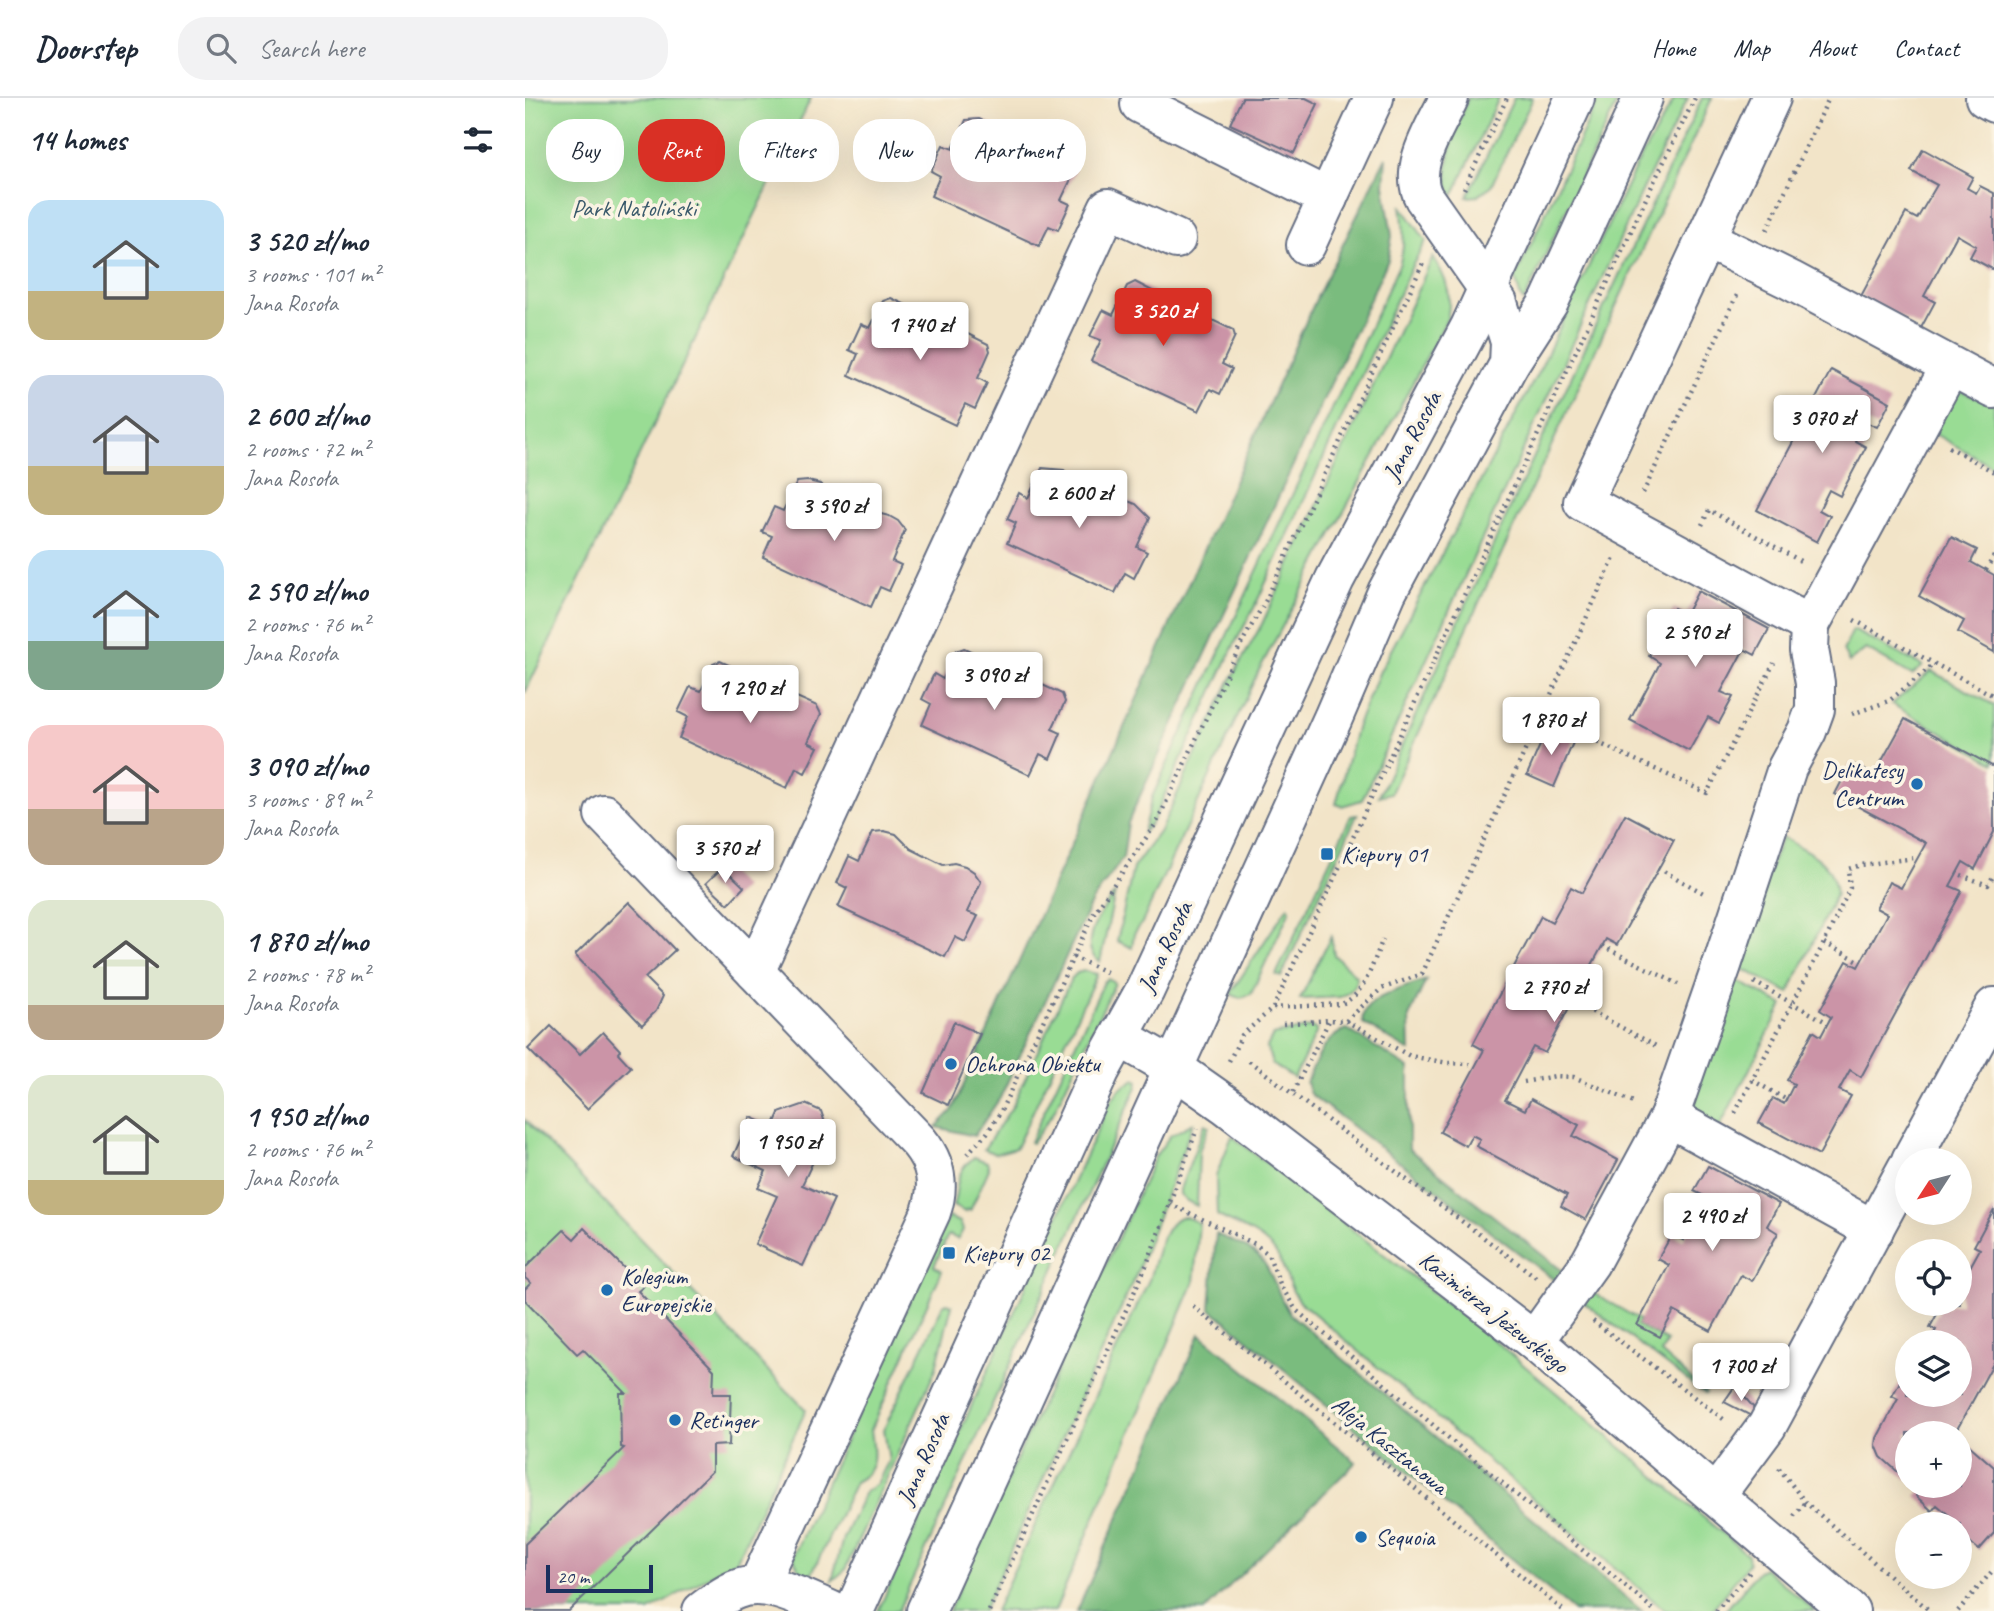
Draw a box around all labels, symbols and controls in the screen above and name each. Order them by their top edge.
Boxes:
search box [178,17,668,80]
text: Doorstep [35,27,136,69]
icon: search [202,29,240,67]
text: Search here [258,32,364,65]
text: Home [1652,33,1695,63]
text: Map [1733,33,1770,63]
text: About [1808,33,1856,63]
text: Contact [1894,33,1959,63]
chip: Buy [546,119,624,182]
chip: Rent [638,119,725,182]
chip: Filters [739,119,839,182]
chip: New [853,119,936,182]
chip: Apartment [950,119,1086,182]
text: 14 homes [28,121,126,159]
icon: filters [459,121,497,159]
park label: Park Natoliński [572,193,699,223]
text: 3 520 zł/mo [245,222,368,260]
icon: home [84,228,168,312]
text: 3 rooms · 101 m² [245,260,380,289]
pin: 3 520 zł [1091,288,1235,348]
text: Jana Rosoła [245,289,338,318]
text: 3 520 zł [1131,296,1195,325]
pin: 1 740 zł [848,302,992,362]
text: 1 740 zł [888,310,952,339]
street label: Jana Rosoła [1376,385,1449,487]
pin: 3 070 zł [1750,396,1894,455]
text: 2 600 zł/mo [245,397,369,435]
icon: home [84,403,168,487]
text: 3 070 zł [1790,403,1854,432]
text: 2 rooms · 72 m² [245,435,369,464]
text: Jana Rosoła [245,464,338,493]
pin: 2 600 zł [1007,470,1151,530]
text: 2 600 zł [1046,478,1112,507]
pin: 3 590 zł [762,484,906,543]
text: 3 590 zł [802,491,866,520]
text: 2 590 zł/mo [245,572,367,610]
icon: home [84,578,168,662]
text: 2 rooms · 76 m² [245,610,369,639]
pin: 2 590 zł [1623,610,1767,669]
text: 2 590 zł [1663,617,1727,646]
text: Jana Rosoła [245,639,338,668]
pin: 3 090 zł [922,652,1066,712]
text: 3 090 zł [962,660,1026,689]
pin: 1 290 zł [678,666,822,725]
text: 1 290 zł [718,673,782,702]
pin: 1 870 zł [1479,698,1623,757]
text: 1 870 zł [1519,705,1583,734]
text: 3 090 zł/mo [245,747,368,785]
icon: home [84,753,168,837]
place label: Delikatesy Centrum [1822,755,1906,813]
marker: Delikatesy Centrum [1909,776,1925,792]
text: 3 rooms · 89 m² [245,785,369,814]
text: Jana Rosoła [245,814,338,843]
pin: 3 570 zł [653,826,797,885]
text: 3 570 zł [693,833,757,862]
place label: Kiepury 01 [1341,839,1429,869]
marker: Kiepury 01 [1319,846,1335,862]
street label: Jana Rosoła [1131,895,1200,998]
text: 1 870 zł/mo [245,922,368,960]
icon: home [84,928,168,1012]
text: 2 rooms · 78 m² [245,960,369,989]
pin: 2 770 zł [1482,964,1626,1024]
text: 2 770 zł [1522,972,1586,1001]
text: Jana Rosoła [245,989,338,1018]
place label: Ochrona Obiektu [965,1049,1102,1079]
marker: Ochrona Obiektu [943,1056,959,1072]
text: 1 950 zł/mo [245,1097,367,1135]
icon: home [84,1103,168,1187]
pin: 1 950 zł [716,1119,860,1179]
text: 1 950 zł [756,1127,820,1156]
text: 2 rooms · 76 m² [245,1135,369,1164]
north arrow [1895,1148,1972,1225]
map controls [1895,1148,1972,1589]
text: Jana Rosoła [245,1164,338,1193]
pin: 2 490 zł [1640,1194,1784,1253]
text: 2 490 zł [1680,1201,1744,1230]
place label: Kiepury 02 [963,1238,1052,1268]
button: locate [1895,1239,1972,1316]
street label: Kazimierza Jeżewskiego [1413,1244,1576,1381]
marker: Kiepury 02 [941,1245,957,1261]
place label: Kolegium Europejskie [621,1261,713,1319]
marker: Kolegium Europejskie [599,1282,615,1298]
button: layers [1895,1330,1972,1407]
pin: 1 700 zł [1669,1344,1813,1403]
text: 1 700 zł [1709,1351,1773,1380]
street label: Aleja Kasztanowa [1326,1389,1456,1502]
place label: Retinger [689,1405,760,1435]
street label: Jana Rosoła [889,1407,957,1510]
marker: Retinger [667,1412,683,1428]
button: + [1895,1421,1972,1498]
button: − [1895,1512,1972,1589]
place label: Sequoia [1375,1522,1436,1552]
marker: Sequoia [1353,1529,1369,1545]
scale bar [546,1562,653,1594]
text: 20 m [557,1565,589,1589]

